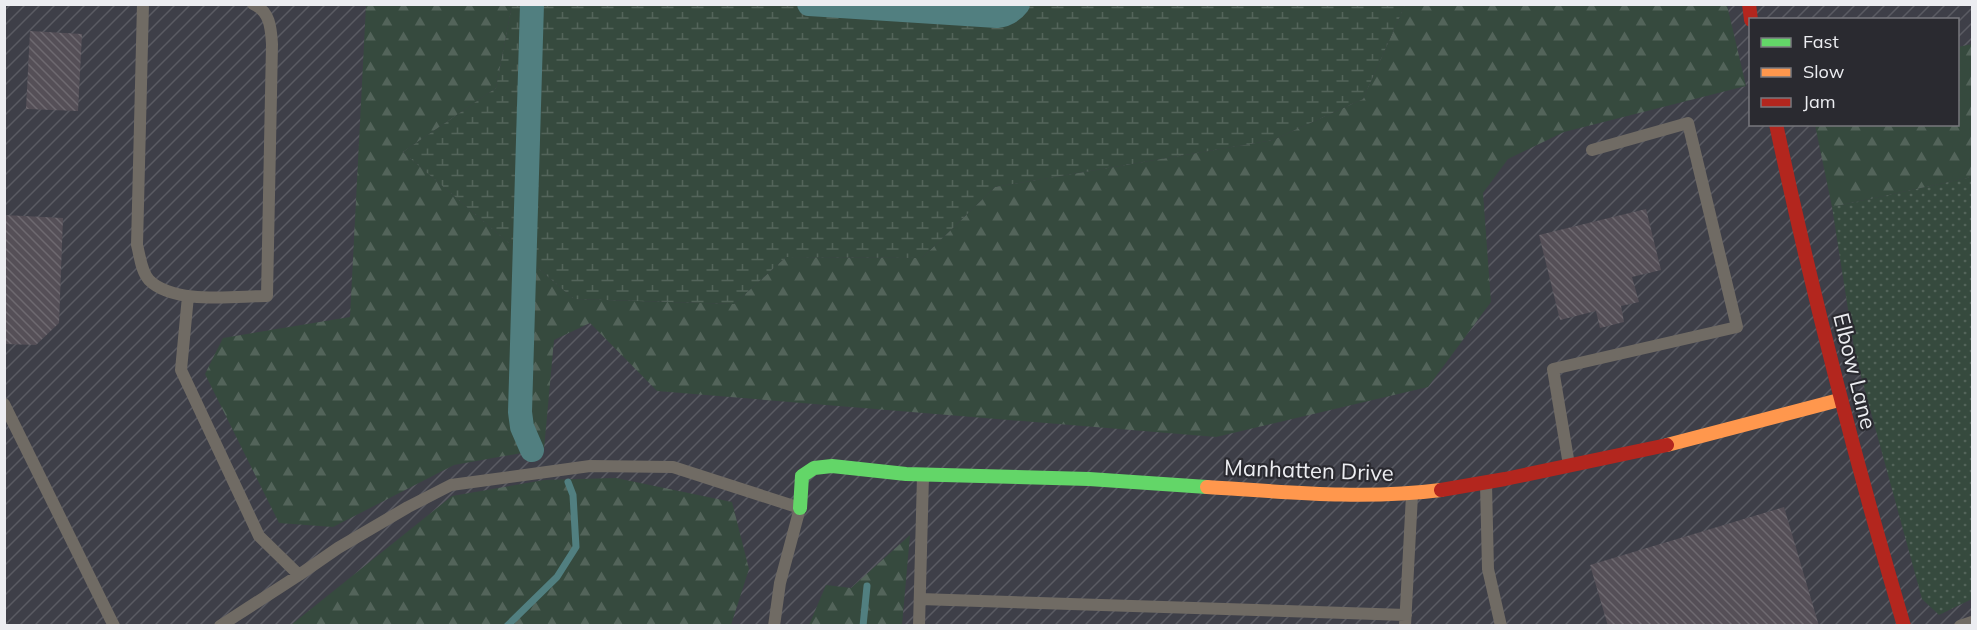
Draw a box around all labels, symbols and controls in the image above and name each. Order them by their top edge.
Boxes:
legend [1749,18,1959,126]
text: Fast [1803,30,1839,53]
text: Slow [1803,60,1845,83]
text: Jam [1803,90,1836,113]
street label: Elbow Lane [1827,310,1883,432]
street label: Manhatten Drive [1224,453,1394,487]

